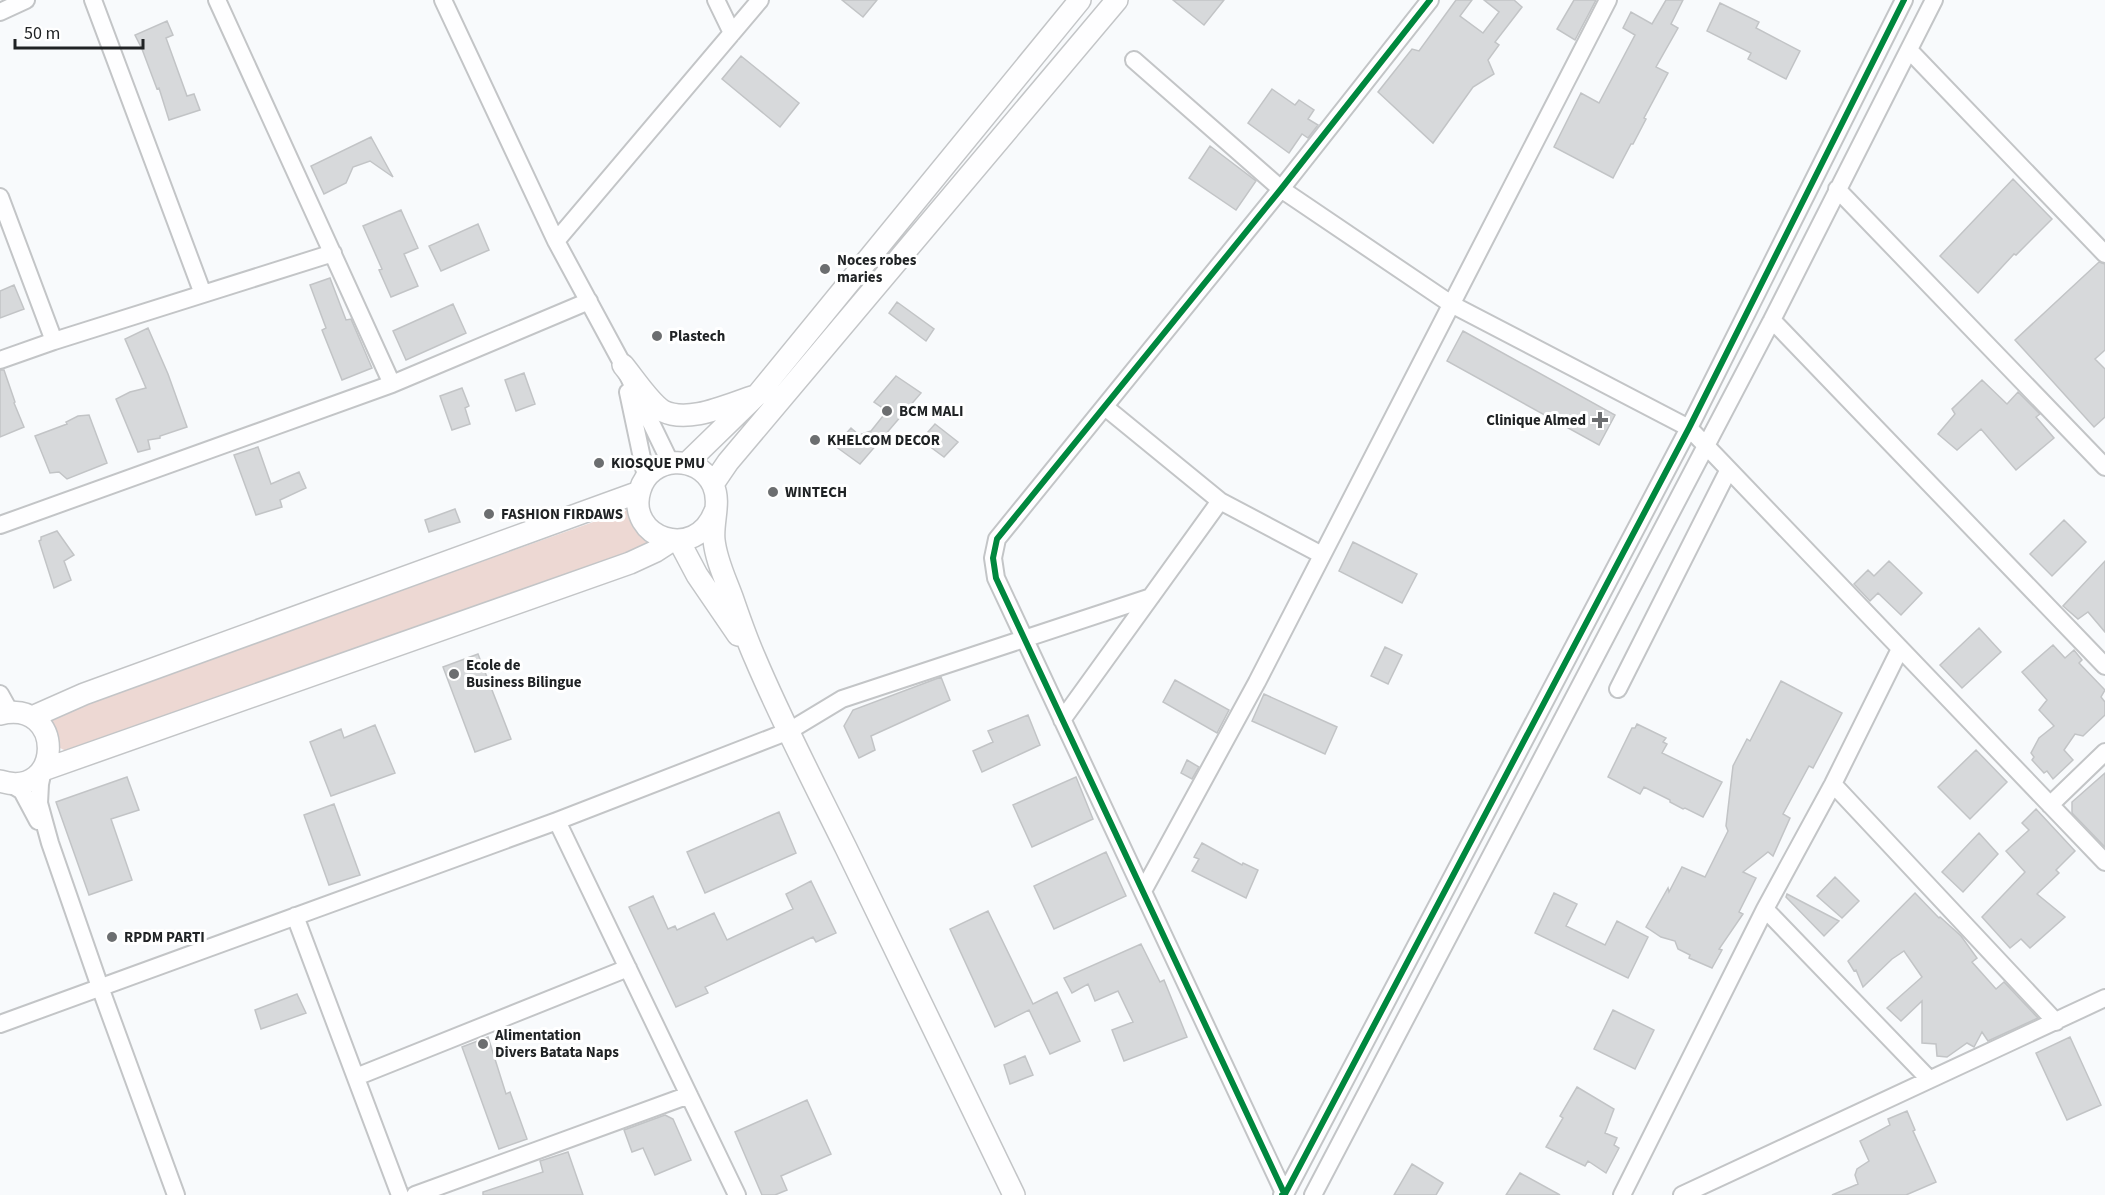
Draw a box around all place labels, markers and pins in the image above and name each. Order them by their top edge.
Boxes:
place label: Noces robes maries [837,250,917,288]
marker: Noces robes maries [818,262,832,276]
place label: Plastech [669,326,725,347]
marker: Plastech [650,329,664,343]
place label: BCM MALI [899,401,964,422]
marker: BCM MALI [880,404,894,418]
place label: Clinique Almed [1486,410,1586,431]
marker: Clinique Almed [1591,411,1609,429]
place label: KHELCOM DECOR [827,430,940,451]
marker: KHELCOM DECOR [808,433,822,447]
place label: KIOSQUE PMU [611,453,705,474]
marker: KIOSQUE PMU [592,456,606,470]
place label: WINTECH [785,482,847,503]
marker: WINTECH [766,485,780,499]
place label: FASHION FIRDAWS [501,504,623,525]
marker: FASHION FIRDAWS [482,507,496,521]
place label: Ecole de Business Bilingue [466,655,582,693]
marker: Ecole de Business Bilingue [447,667,461,681]
place label: RPDM PARTI [124,927,205,948]
marker: RPDM PARTI [105,930,119,944]
place label: Alimentation Divers Batata Naps [494,1025,619,1063]
marker: Alimentation Divers Batata Naps [476,1037,490,1051]

